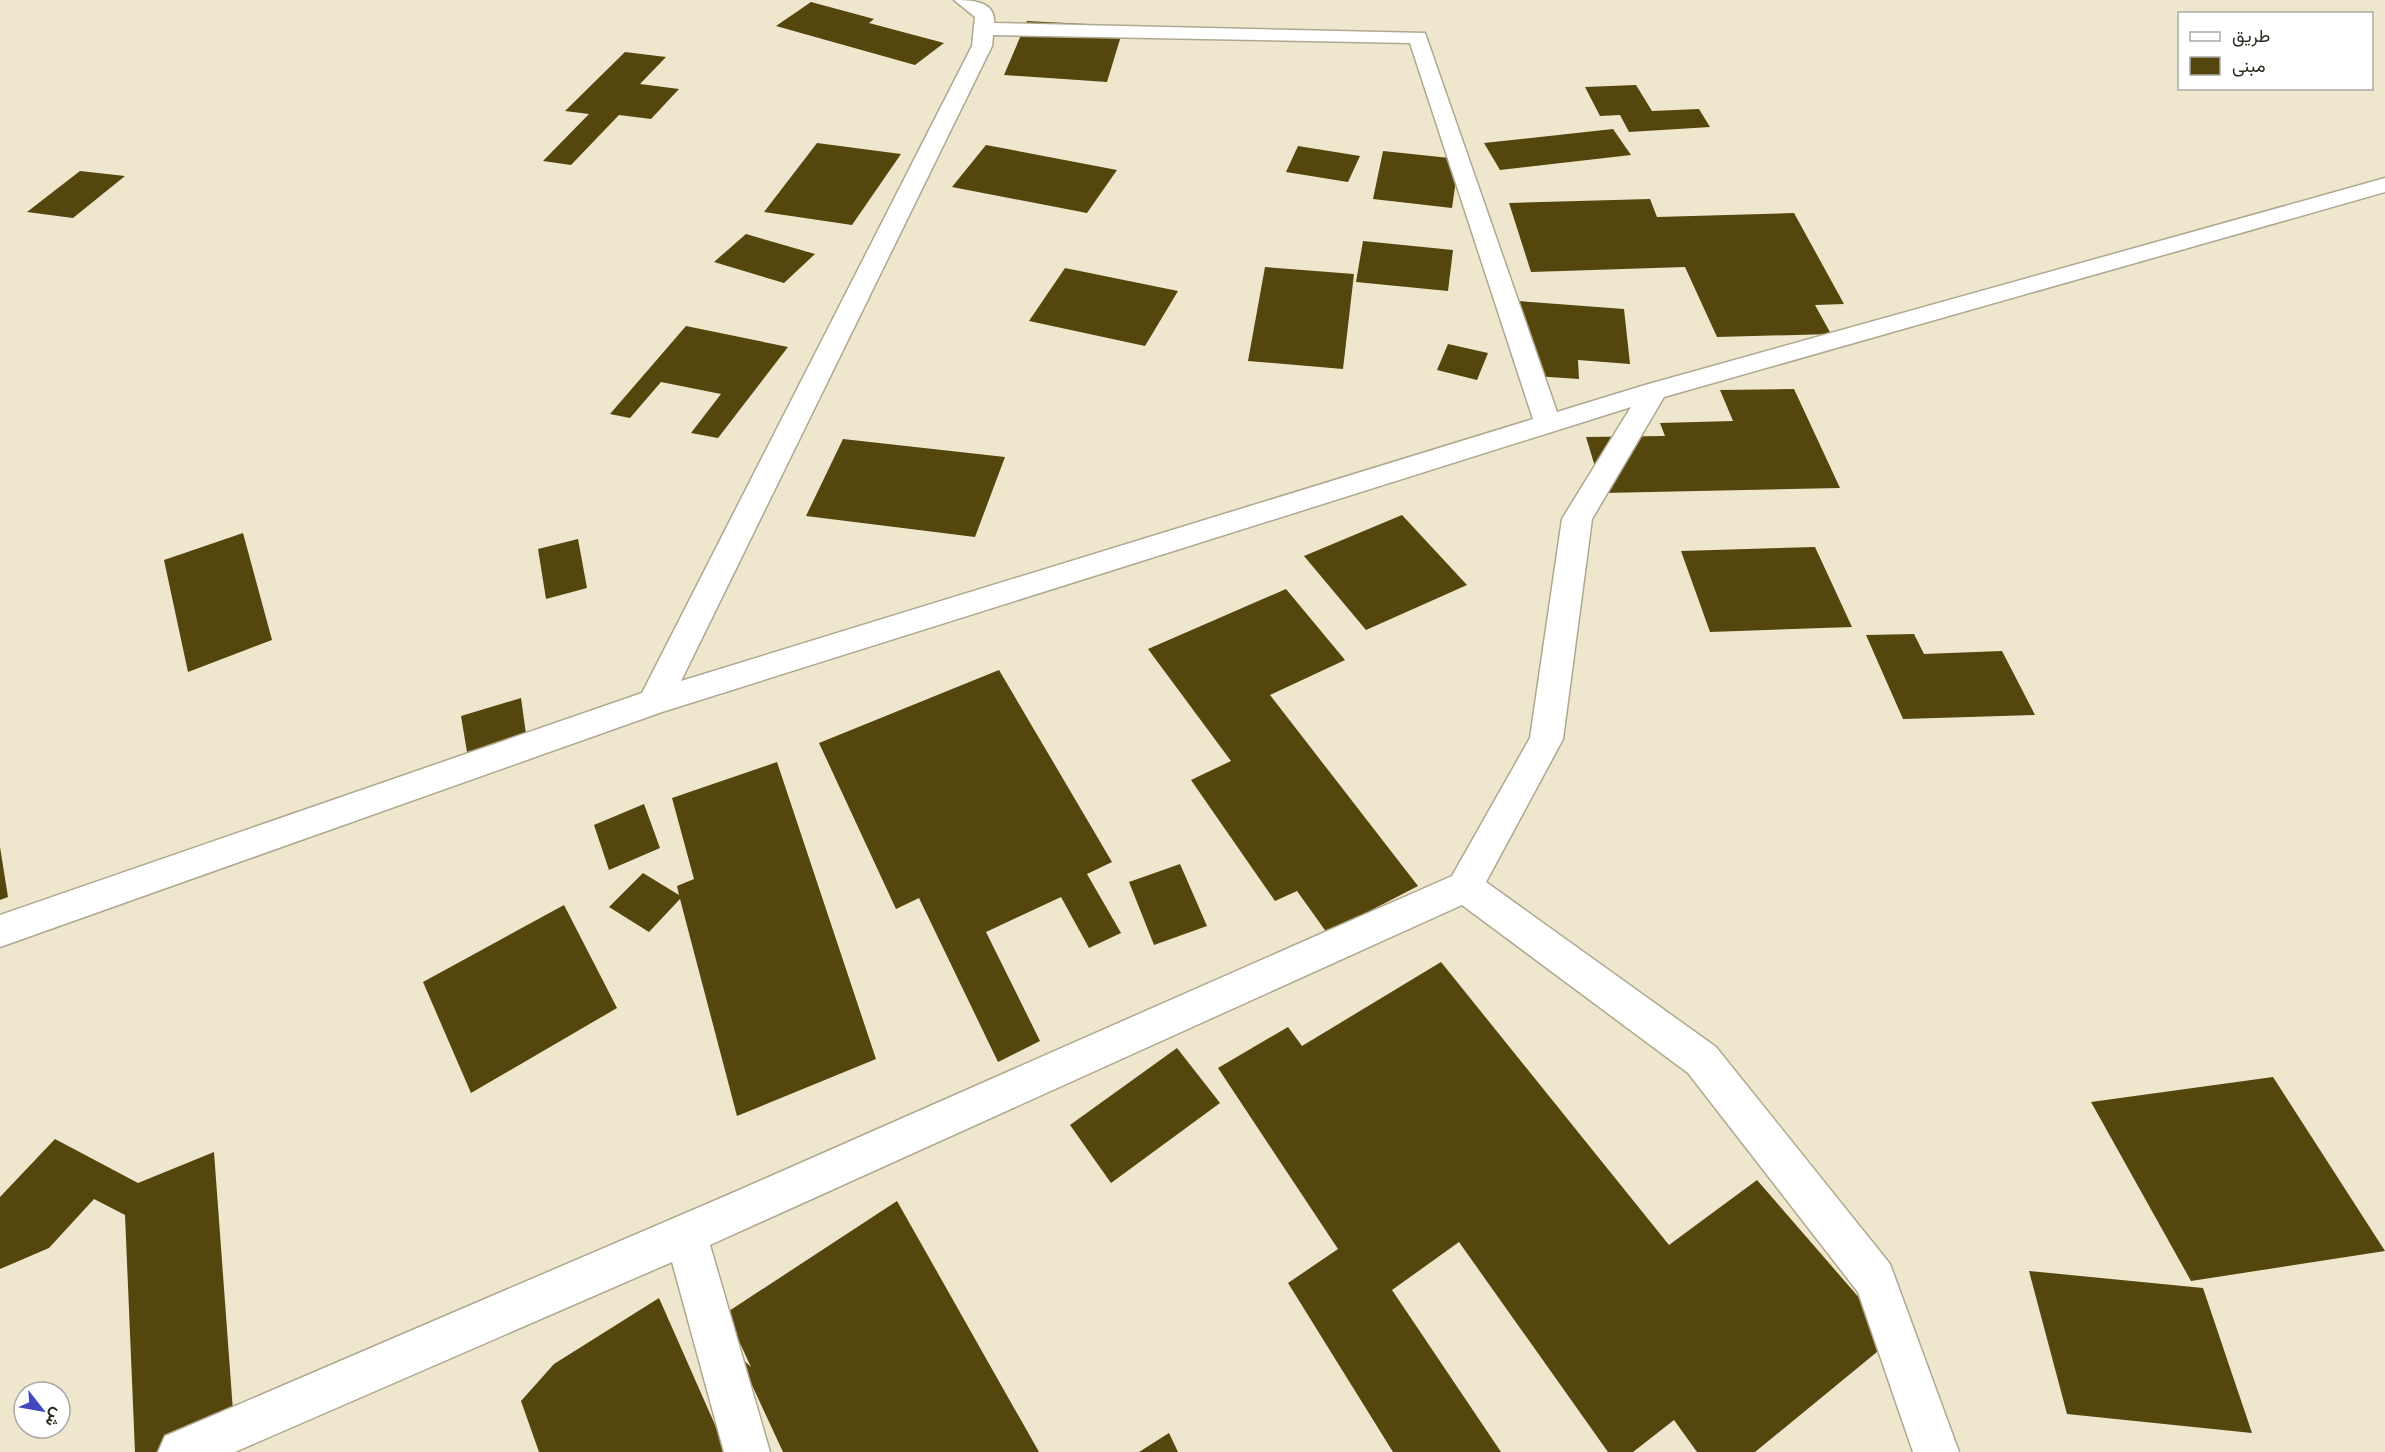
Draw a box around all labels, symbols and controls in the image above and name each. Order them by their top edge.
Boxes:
legend [2178,12,2373,90]
text: طريق [2232,26,2270,47]
text: مبنى [2232,56,2266,77]
north arrow [12,1380,72,1440]
text: ش [41,1404,67,1430]

